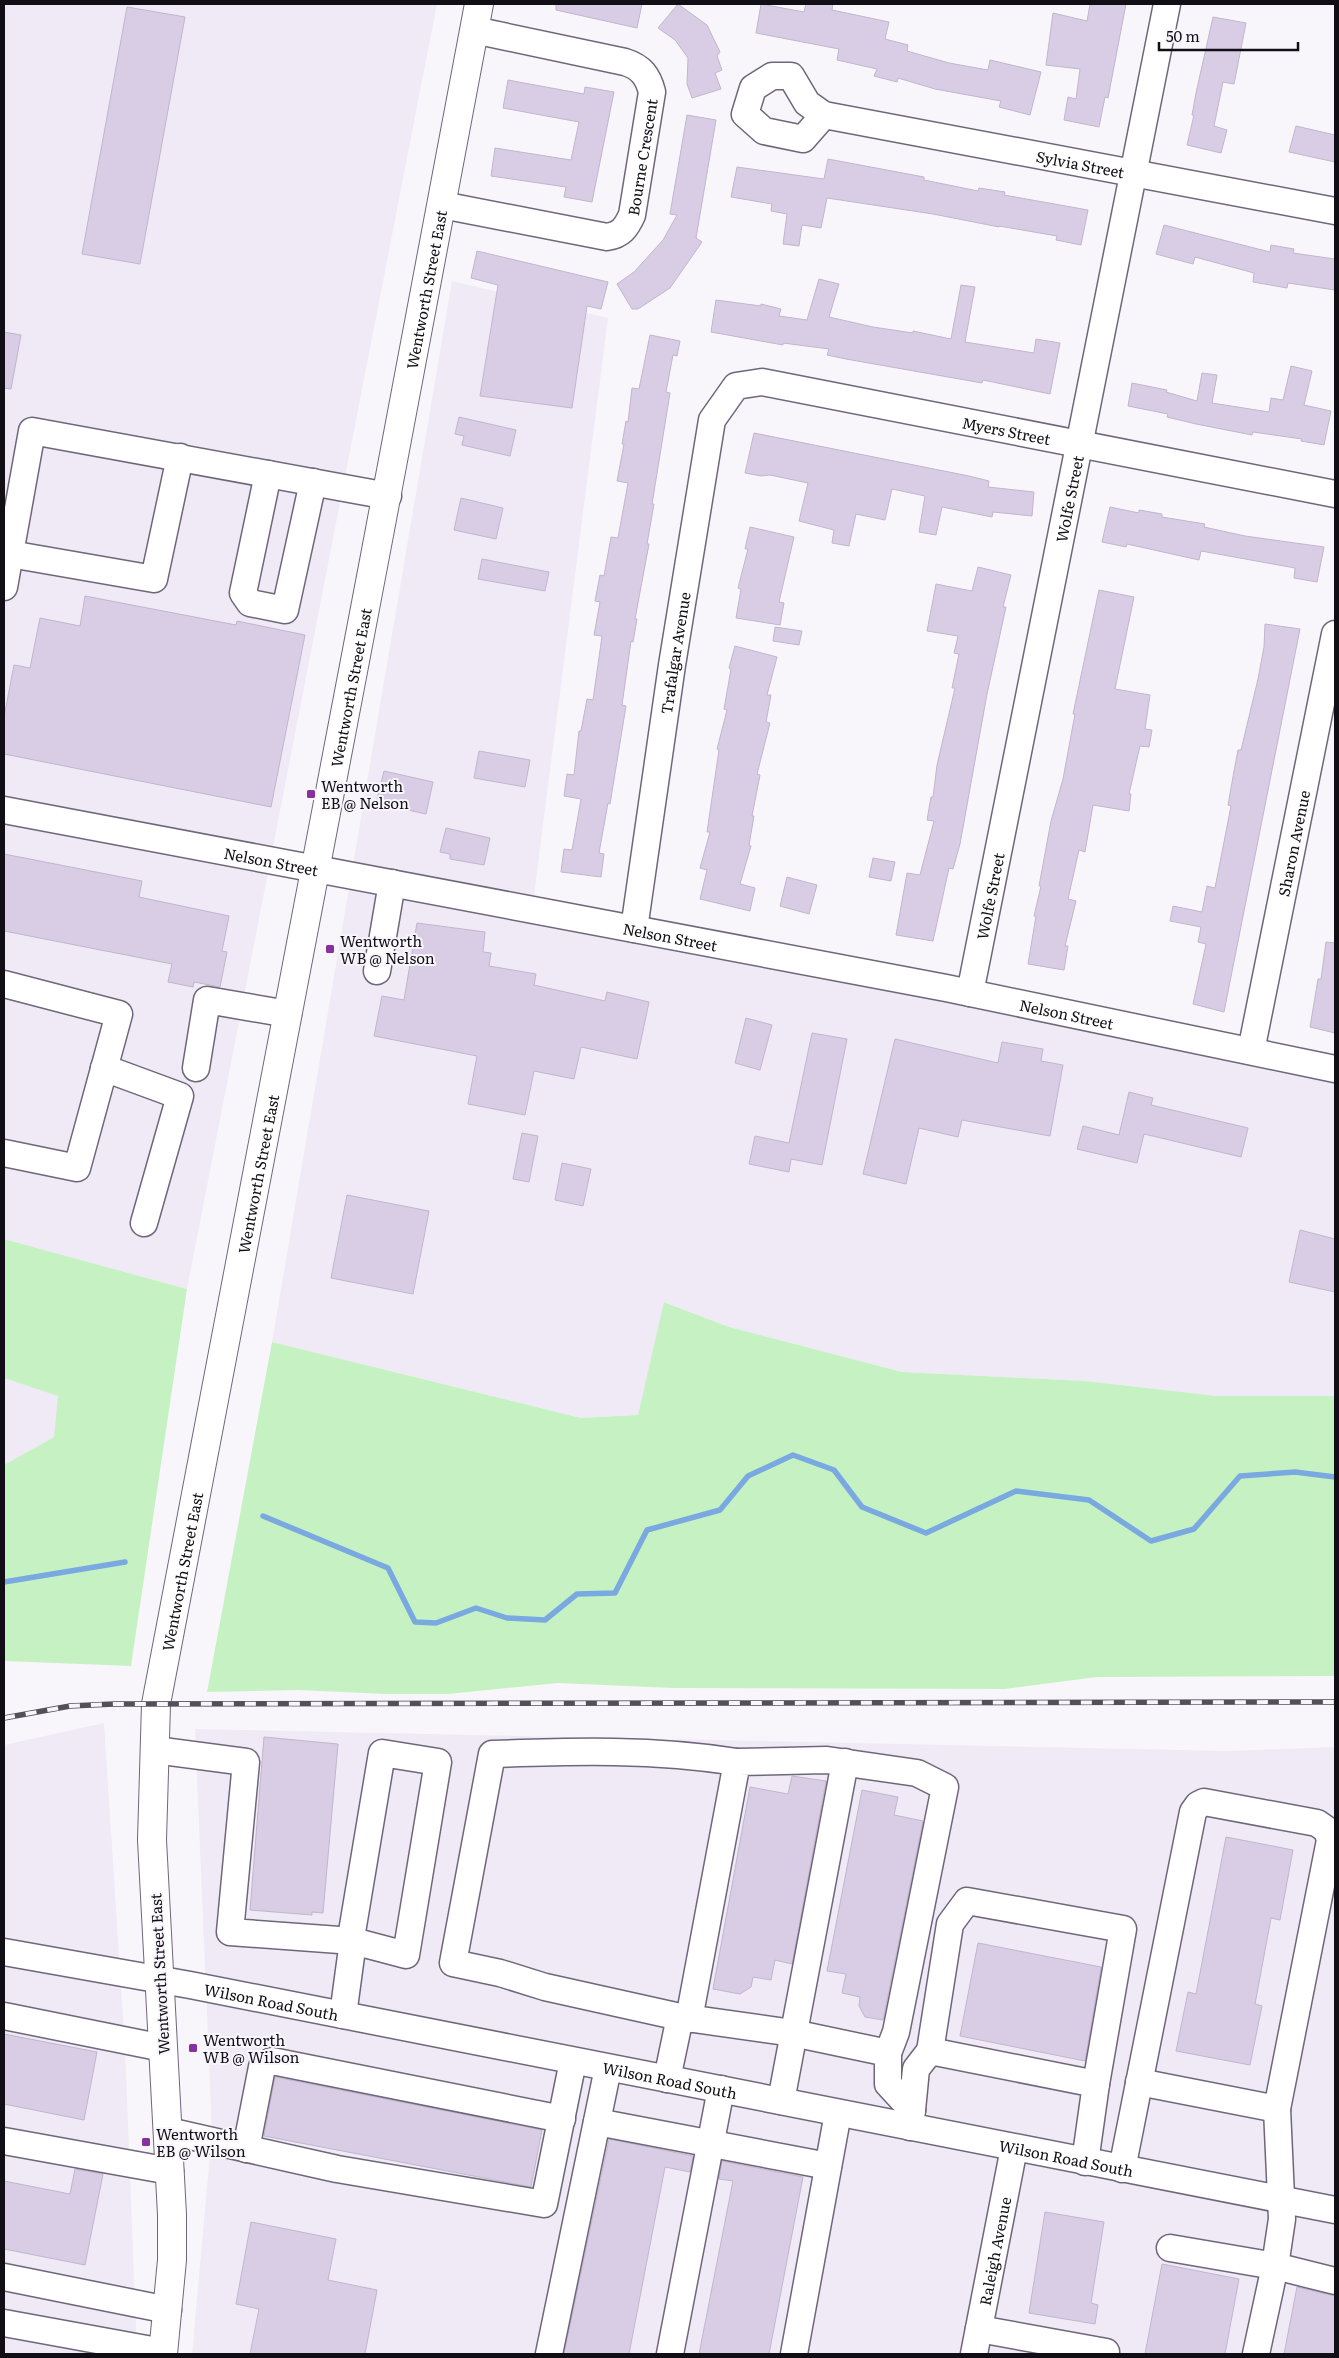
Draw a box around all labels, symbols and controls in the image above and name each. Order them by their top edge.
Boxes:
scale bar [1159,20,1298,52]
text: 50 m [1166,24,1200,47]
street label: Bourne Crescent [621,97,662,217]
street label: Sylvia Street [1034,144,1126,183]
street label: Wentworth Street East [399,208,452,371]
street label: Myers Street [960,410,1053,450]
street label: Wolfe Street [1049,453,1088,544]
street label: Trafalgar Avenue [654,590,695,716]
street label: Wentworth Street East [324,606,376,769]
place label: Wentworth EB @ Nelson [321,774,409,814]
marker: Wentworth EB @ Nelson [305,788,317,800]
street label: Sharon Avenue [1271,788,1315,898]
street label: Nelson Street [222,840,320,881]
street label: Wolfe Street [969,850,1009,941]
street label: Nelson Street [621,916,719,956]
place label: Wentworth WB @ Nelson [340,929,435,969]
marker: Wentworth WB @ Nelson [324,943,336,955]
street label: Nelson Street [1018,992,1116,1034]
street label: Wentworth Street East [231,1092,284,1255]
street label: Wentworth Street East [155,1490,208,1653]
street label: Wentworth Street East [143,1893,175,2055]
street label: Wilson Road South [202,1977,341,2025]
place label: Wentworth WB @ Wilson [203,2028,300,2068]
marker: Wentworth WB @ Wilson [187,2042,199,2054]
street label: Wilson Road South [601,2055,739,2104]
place label: Wentworth EB @ Wilson [156,2122,246,2162]
street label: Wilson Road South [997,2133,1136,2182]
marker: Wentworth EB @ Wilson [140,2136,152,2148]
street label: Raleigh Avenue [972,2194,1016,2307]

